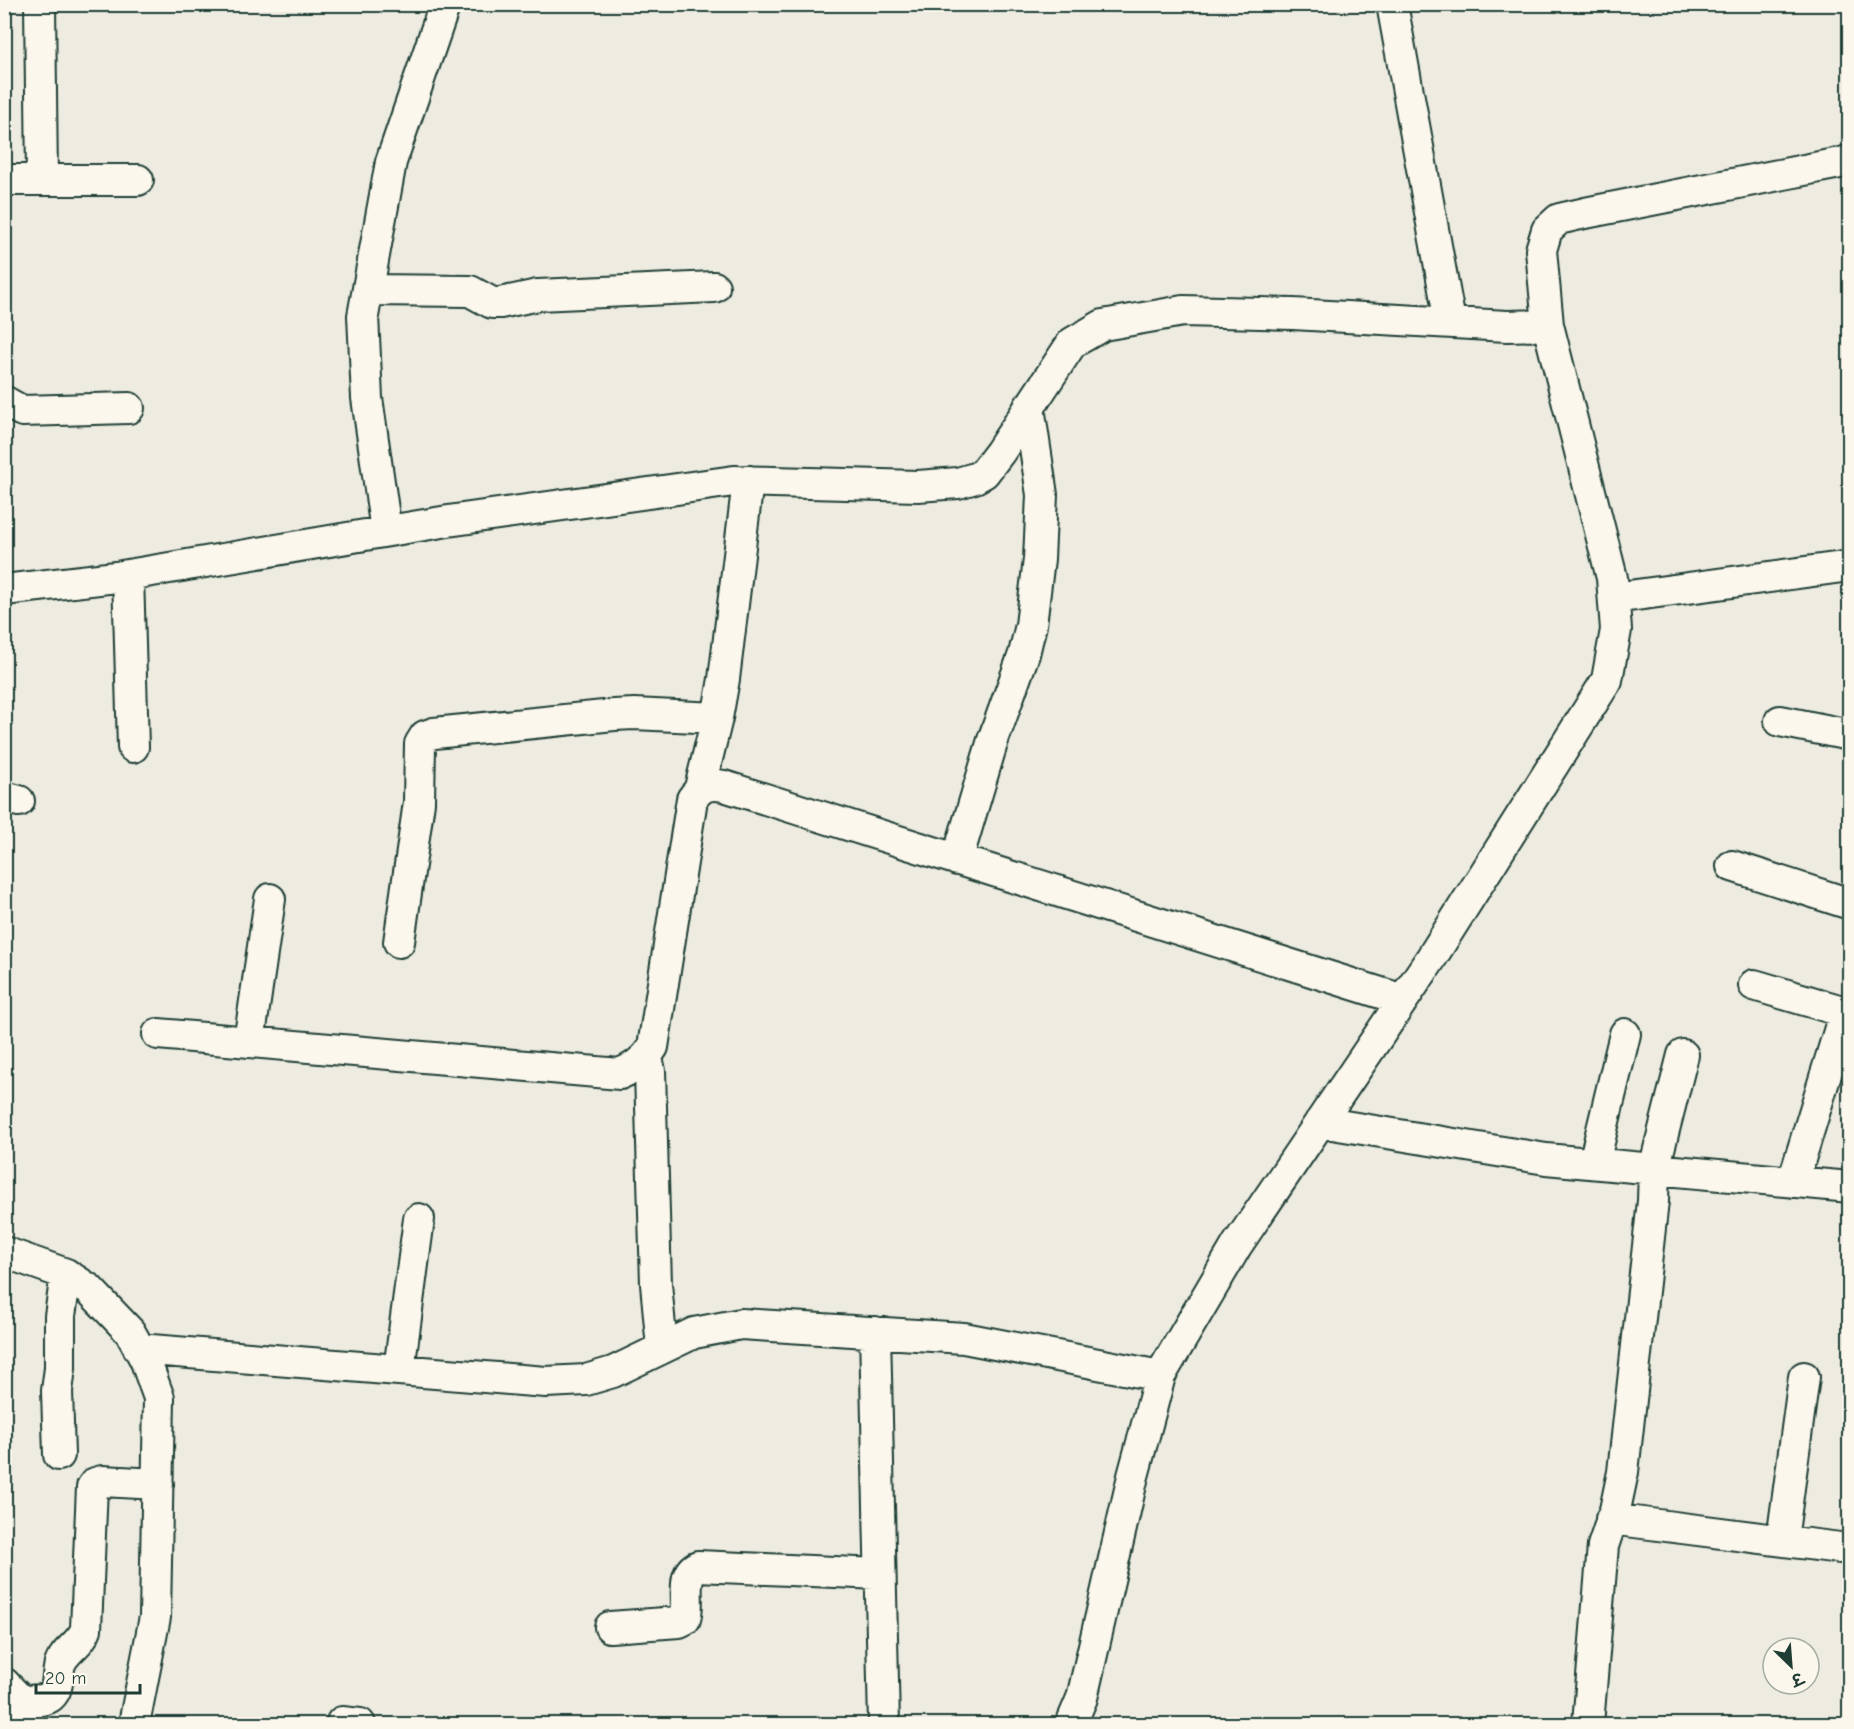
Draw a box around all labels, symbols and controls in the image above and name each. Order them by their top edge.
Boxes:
north arrow [1761,1636,1821,1696]
scale bar [36,1657,140,1695]
text: उ [1787,1667,1807,1690]
text: 20 m [45,1668,86,1689]

